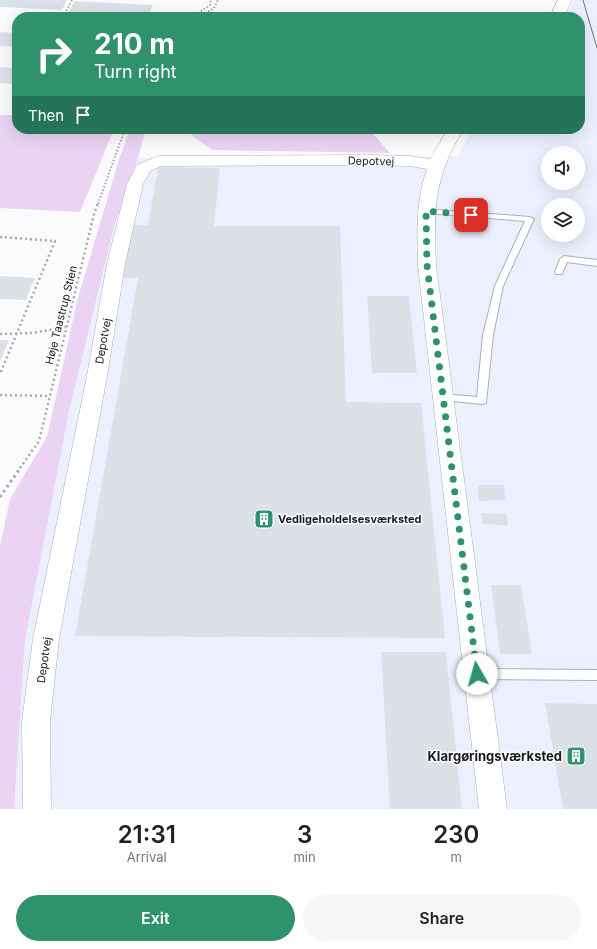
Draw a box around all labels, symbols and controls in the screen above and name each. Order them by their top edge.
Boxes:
text: 210 m [94,27,175,61]
icon: right [28,28,80,80]
text: Turn right [94,61,177,82]
icon: arrive [72,104,94,126]
text: Then [28,106,64,125]
map controls [541,146,585,242]
button: sound [541,146,585,190]
street label: Depotvej [348,154,394,168]
pin [454,198,488,232]
button: layers [541,198,585,242]
icon: arrive [460,204,482,226]
street label: Høje Taastrup Stien [42,264,80,366]
street label: Depotvej [92,317,114,365]
building icon: Vedligeholdelsesværksted [253,508,275,530]
place label: Vedligeholdelsesværksted [278,512,422,526]
street label: Depotvej [34,636,54,684]
position arrow [456,653,498,695]
building icon: Klargøringsværksted [565,745,587,767]
place label: Klargøringsværksted [428,748,562,764]
text: 21:31 [118,820,176,849]
text: 3 [297,820,312,849]
text: 230 [433,820,479,849]
text: Arrival [127,849,167,865]
text: min [293,849,316,865]
text: m [451,849,462,865]
button: Exit [16,895,295,941]
button: Share [303,895,581,941]

